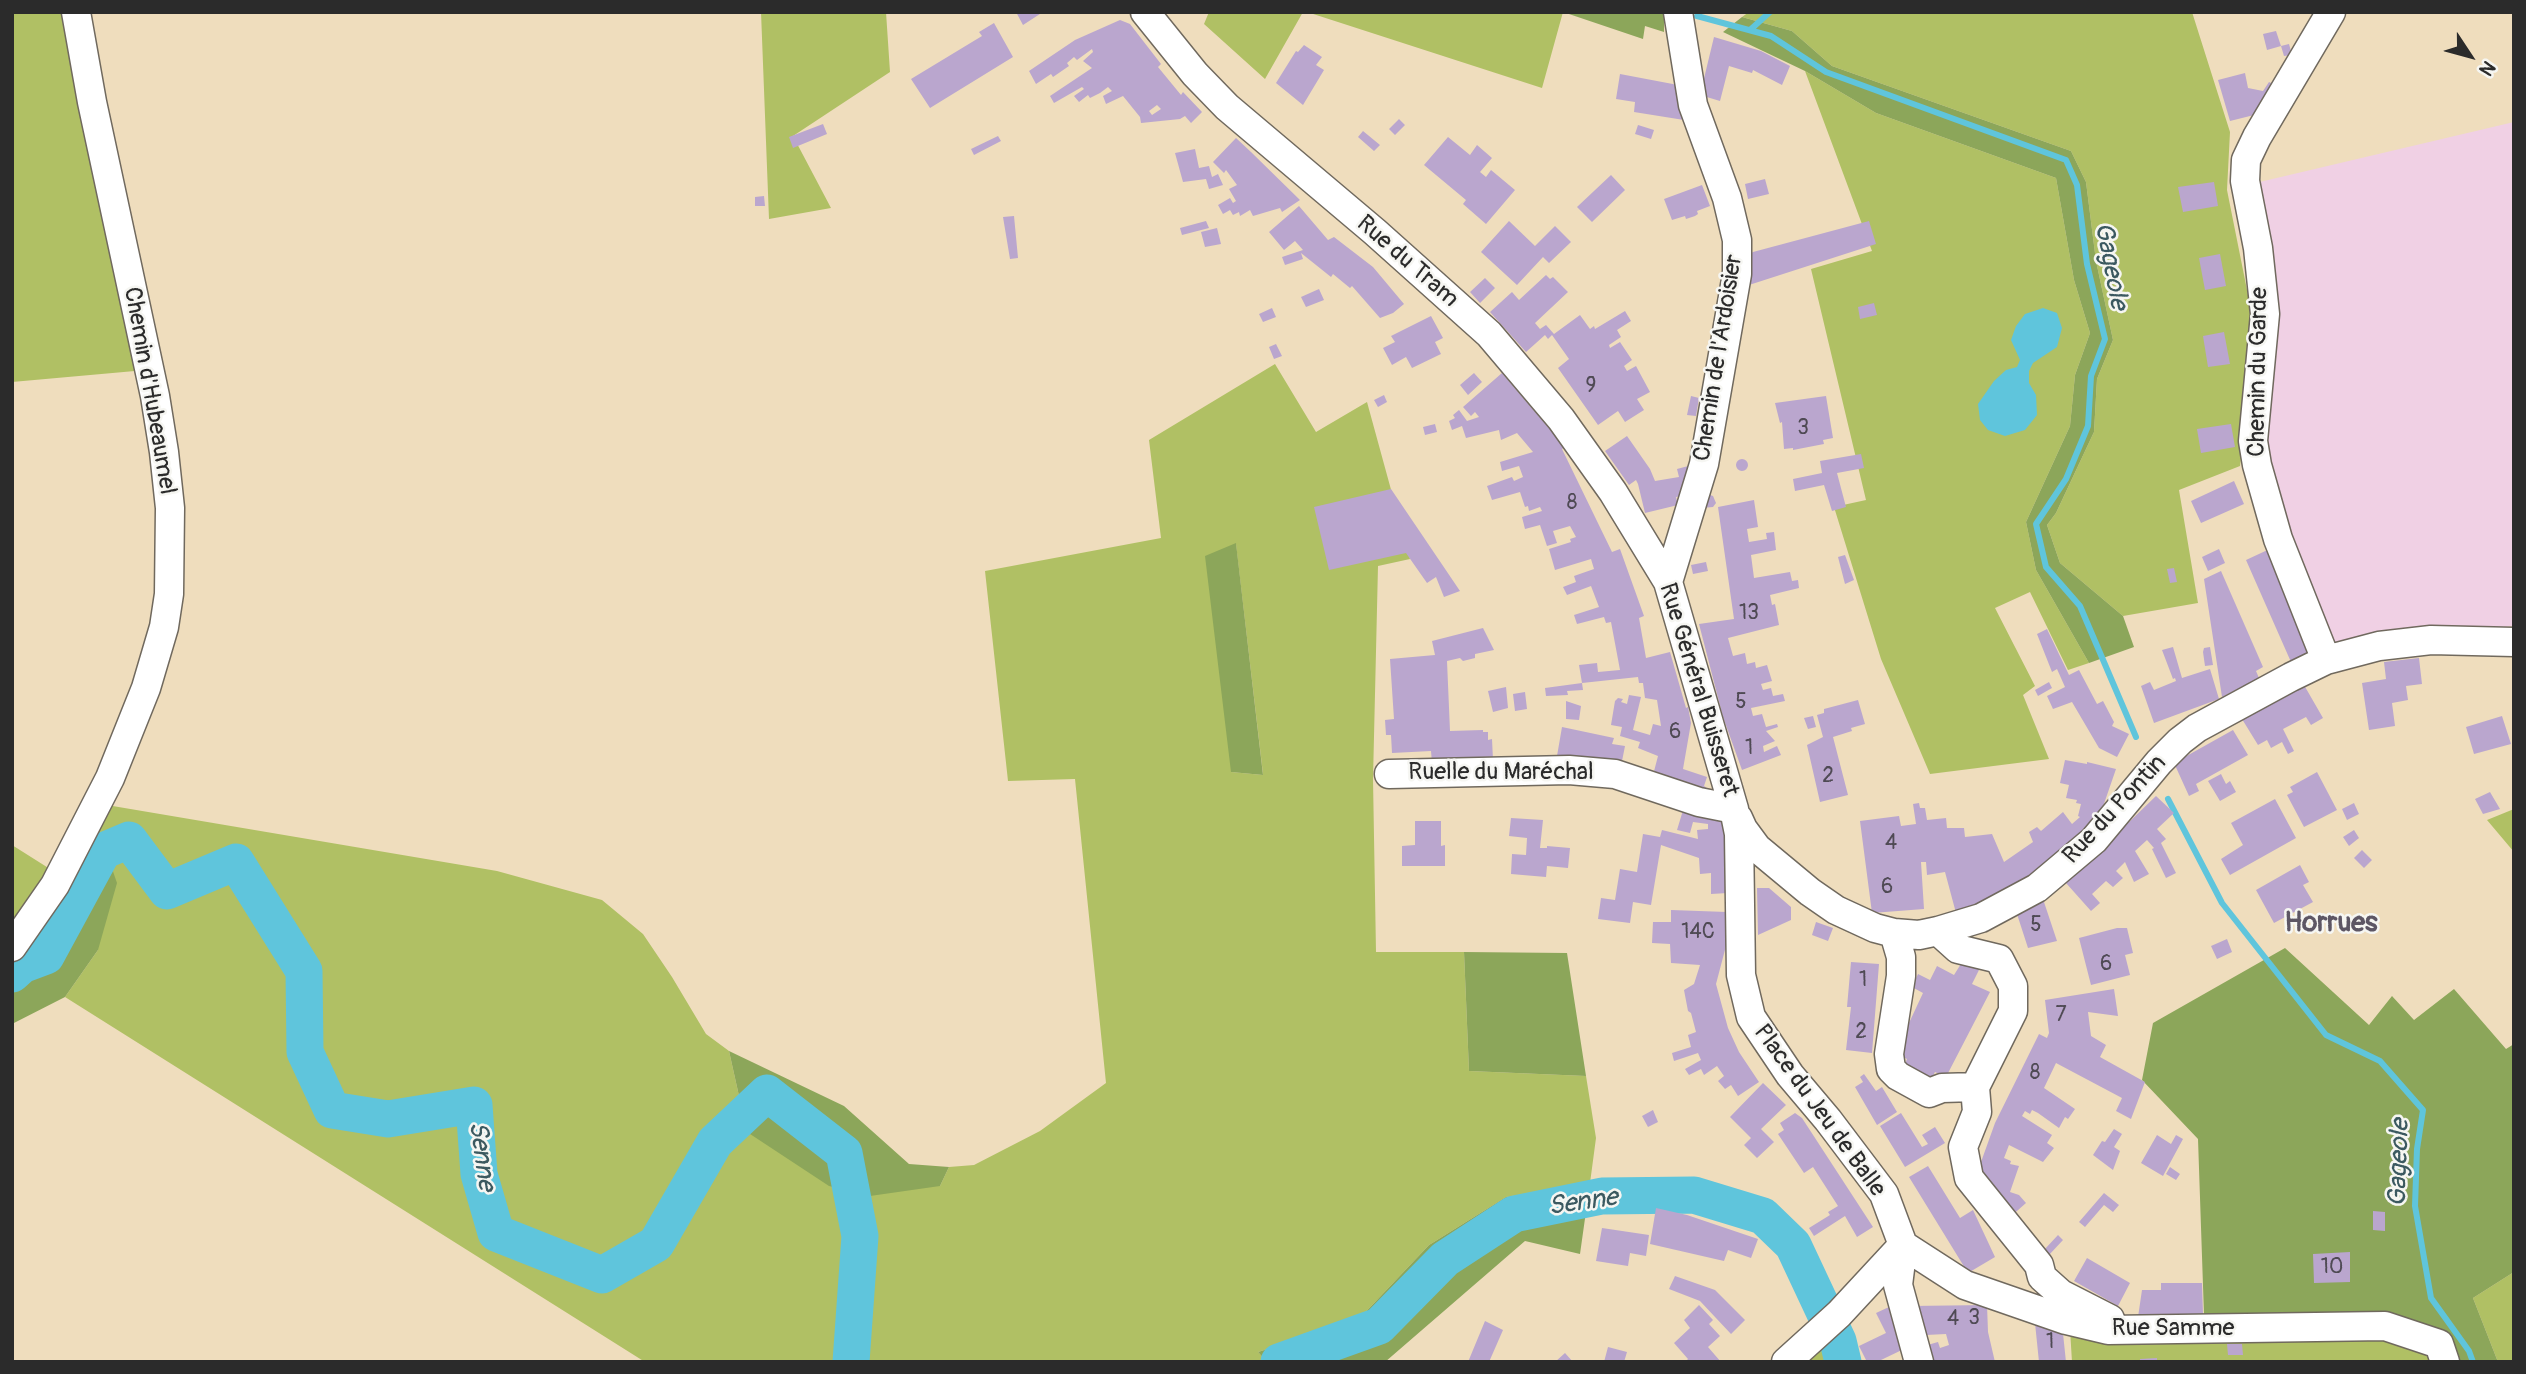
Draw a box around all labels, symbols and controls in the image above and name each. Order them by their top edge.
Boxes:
north arrow [2435,21,2505,91]
text: N [2474,56,2500,81]
street label: Rue du Tram [1350,210,1464,314]
water label: Gageole [2086,220,2134,312]
street label: Chemin de l'Ardoisier [1688,253,1750,463]
street label: Chemin d'Hubeaumel [117,285,181,497]
street label: Chemin du Garde [2243,287,2275,457]
house number: 9 [1586,374,1596,400]
house number: 3 [1797,416,1809,442]
house number: 8 [1567,491,1577,517]
street label: Rue Général Buisseret [1652,580,1744,800]
house number: 13 [1739,601,1759,627]
house number: 5 [1735,690,1747,716]
house number: 6 [1669,720,1681,746]
house number: 1 [1745,736,1753,762]
street label: Rue du Pontin [2057,750,2173,870]
street label: Ruelle du Maréchal [1408,759,1594,787]
house number: 2 [1822,764,1834,790]
house number: 4 [1885,831,1897,857]
house number: 6 [1881,875,1893,901]
district label: Horrues [2284,907,2378,941]
house number: 5 [2030,913,2042,939]
house number: 14C [1681,920,1715,946]
house number: 6 [2100,952,2112,978]
house number: 1 [1859,968,1867,994]
house number: 7 [2055,1003,2067,1029]
street label: Place du Jeu de Balle [1747,1019,1891,1203]
house number: 2 [1855,1020,1867,1046]
house number: 8 [2030,1061,2040,1087]
water label: Gageole [2383,1118,2417,1208]
water label: Senne [461,1119,501,1193]
water label: Senne [1546,1183,1620,1223]
house number: 10 [2321,1255,2343,1281]
house number: 3 [1968,1306,1980,1332]
house number: 4 [1947,1307,1959,1333]
street label: Rue Samme [2112,1315,2234,1343]
house number: 1 [2046,1330,2054,1356]

